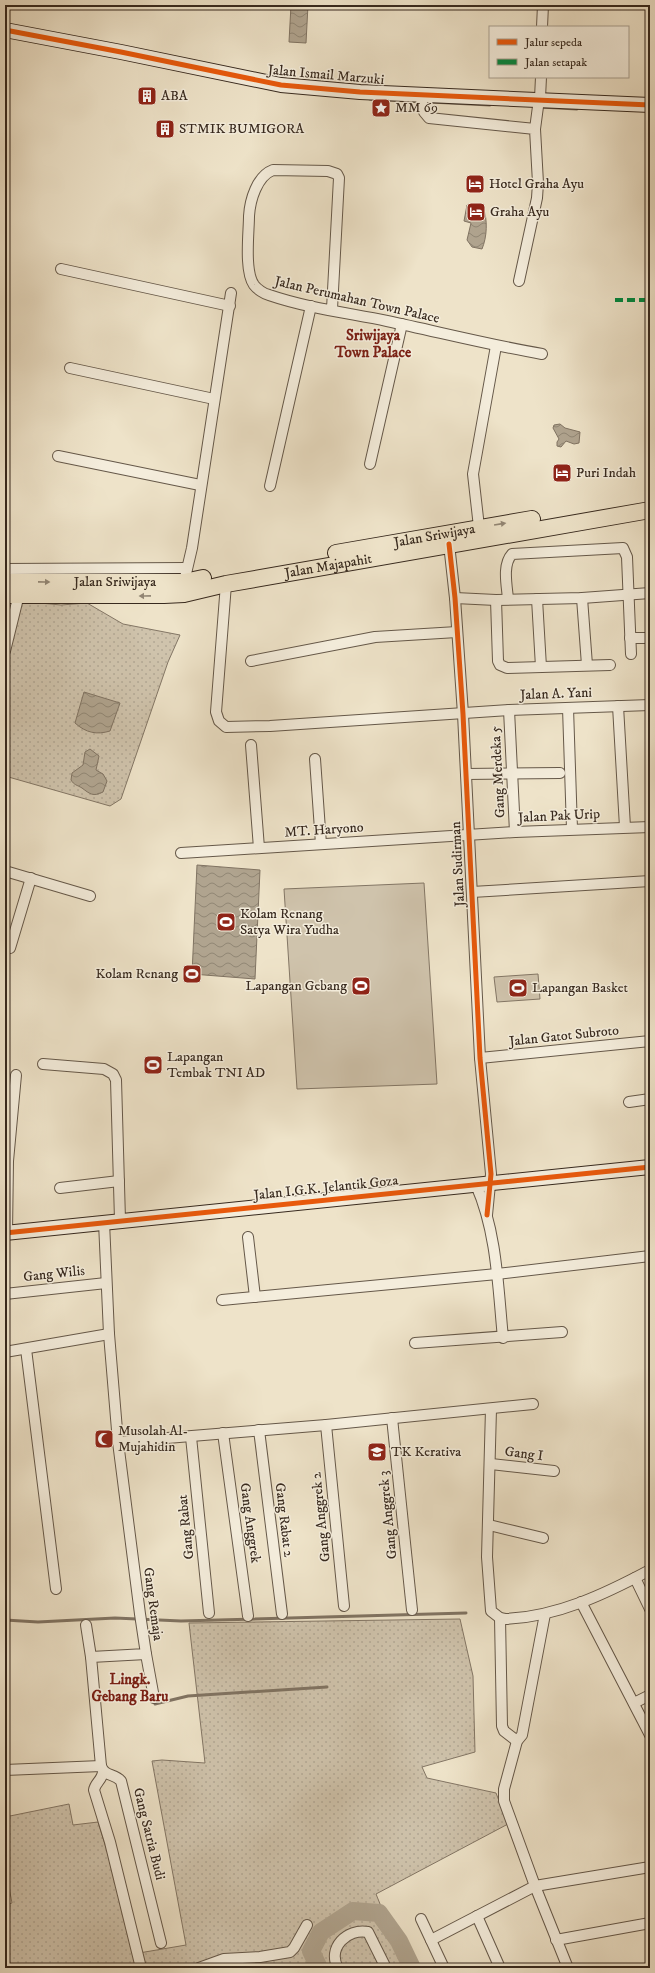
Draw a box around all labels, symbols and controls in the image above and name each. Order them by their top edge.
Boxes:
legend [489,26,629,78]
text: Jalur sepeda [524,35,583,50]
text: Jalan setapak [524,55,587,70]
street label: Jalan Ismail Marzuki [265,61,385,89]
building icon: ABA [136,85,158,107]
place label: ABA [161,87,189,105]
place icon: MM 69 [370,97,392,119]
place label: MM 69 [395,99,438,117]
building icon: STMIK BUMIGORA [154,118,176,140]
place label: STMIK BUMIGORA [179,120,305,138]
hotel icon: Hotel Graha Ayu [464,173,486,195]
place label: Hotel Graha Ayu [489,175,584,193]
hotel icon: Graha Ayu [465,201,487,223]
place label: Graha Ayu [490,203,550,221]
street label: Jalan Perumahan Town Palace [271,272,441,328]
district label: Sriwijaya Town Palace [334,326,412,362]
hotel icon: Puri Indah [551,462,573,484]
place label: Puri Indah [576,464,637,482]
street label: Jalan Sriwijaya [390,520,477,552]
one-way arrow [494,521,506,527]
street label: Jalan Majapahit [281,550,374,583]
street label: Jalan Sriwijaya [72,573,156,591]
one-way arrow [38,579,51,585]
one-way arrow [138,593,151,599]
street label: Jalan A. Yani [518,684,593,704]
street label: Gang Merdeka 5 [487,726,509,818]
street label: Jalan Pak Urip [516,805,600,827]
street label: MT. Haryono [284,818,364,842]
street label: Jalan Sudirman [447,820,469,909]
place label: Kolam Renang Satya Wira Yudha [240,905,339,939]
sports icon: Kolam Renang Satya Wira Yudha [215,911,237,933]
sports icon: Kolam Renang [181,963,203,985]
place label: Kolam Renang [95,965,178,983]
sports icon: Lapangan Gebang [350,975,372,997]
place label: Lapangan Gebang [245,977,347,995]
sports icon: Lapangan Basket [507,977,529,999]
place label: Lapangan Basket [532,979,628,997]
street label: Jalan Gatot Subroto [506,1021,620,1051]
place label: Lapangan Tembak TNI AD [167,1048,265,1082]
sports icon: Lapangan Tembak TNI AD [142,1054,164,1076]
street label: Jalan I.G.K. Jelantik Goza [251,1171,399,1205]
street label: Gang Wilis [22,1262,86,1286]
place label: Musolah Al- Mujahidin [118,1422,188,1456]
mosque icon: Musolah Al- Mujahidin [93,1428,115,1450]
school or university icon: TK Kerativa [366,1441,388,1463]
place label: TK Kerativa [391,1443,461,1461]
street label: Gang I [504,1443,544,1465]
street label: Gang Anggrek 3 [374,1470,402,1560]
street label: Gang Anggrek 2 [307,1471,335,1563]
street label: Gang Anggrek [235,1482,265,1564]
street label: Gang Rabat 2 [270,1482,298,1558]
street label: Gang Rabat [174,1493,198,1560]
street label: Gang Remaja [139,1566,167,1642]
district label: Lingk. Gebang Baru [91,1670,169,1706]
street label: Gang Satria Budi [129,1786,169,1882]

